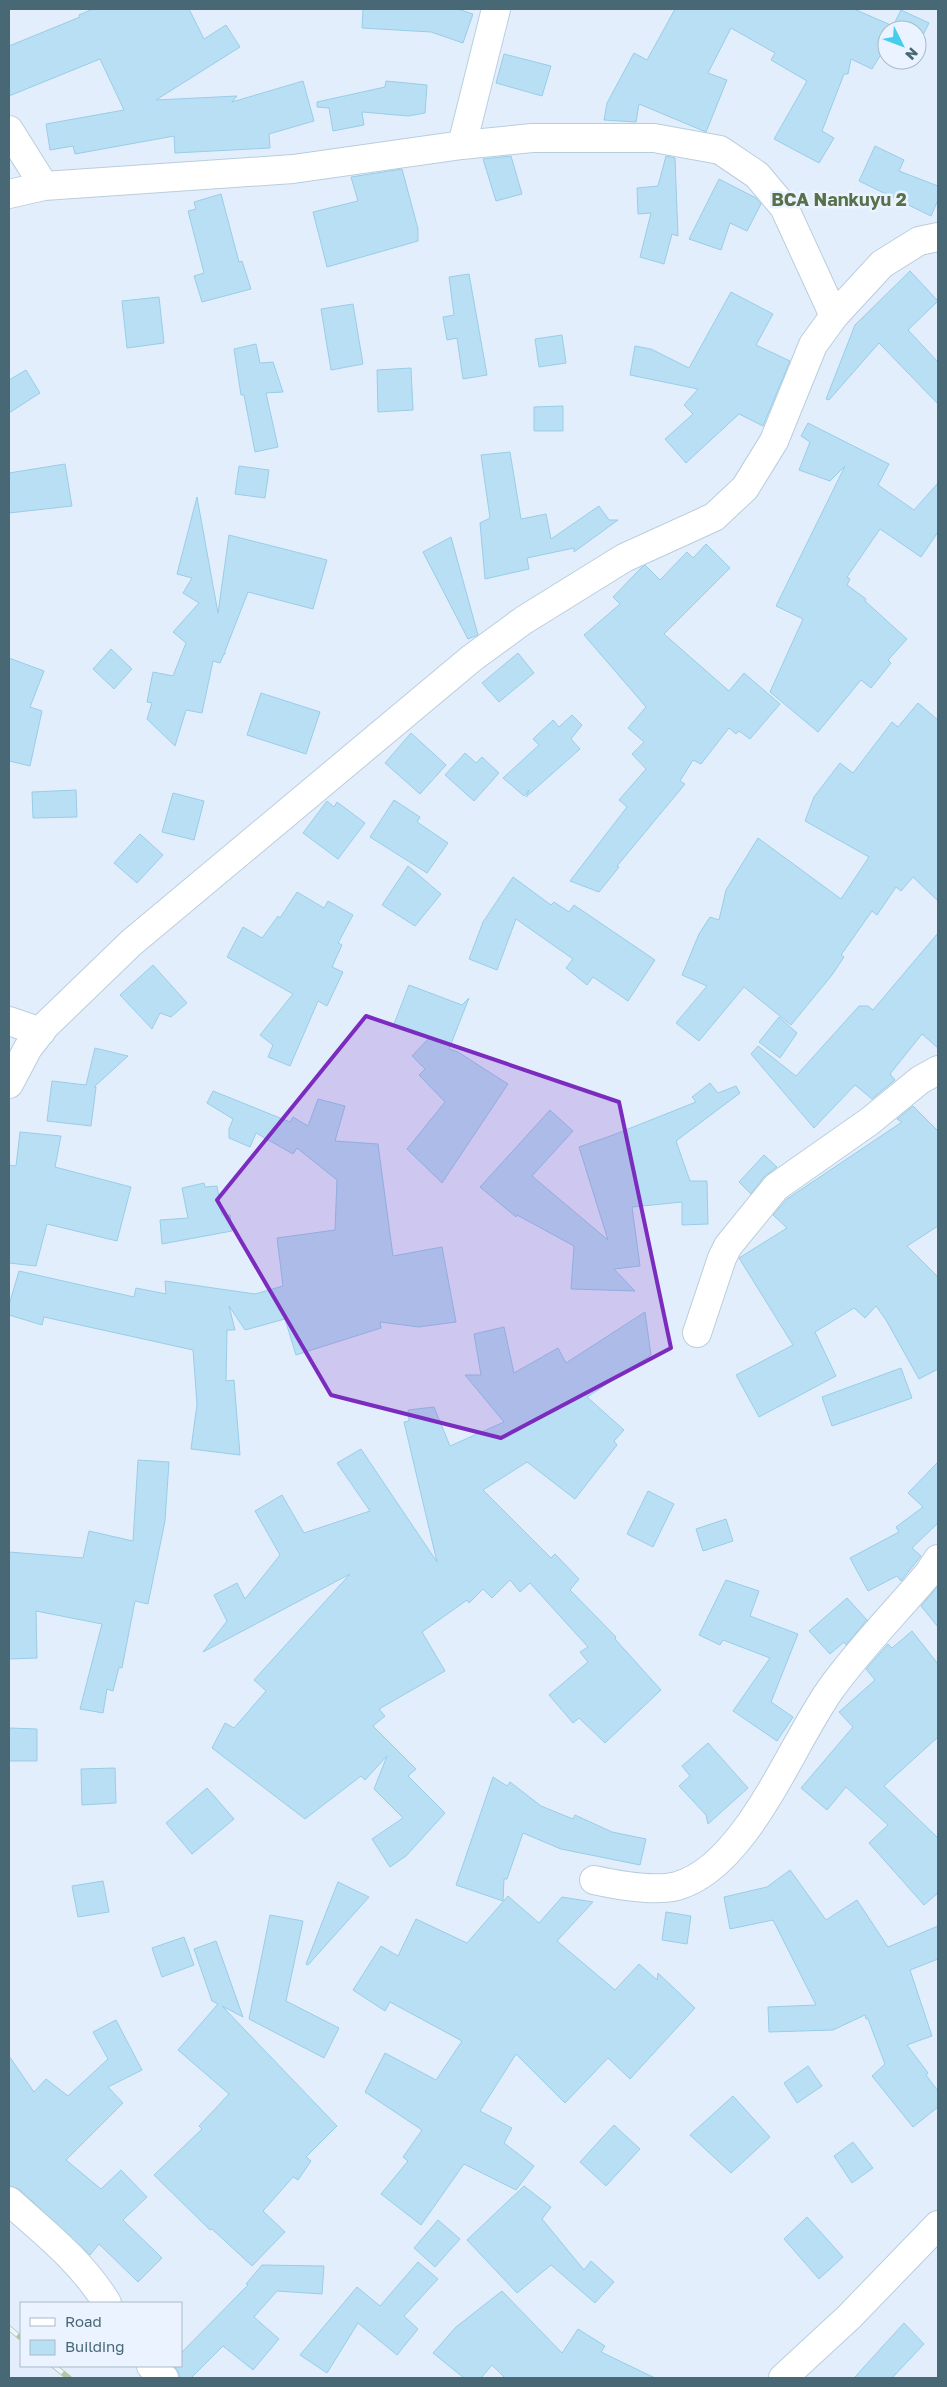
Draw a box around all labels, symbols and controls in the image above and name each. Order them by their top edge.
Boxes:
north arrow [877,20,927,70]
text: N [902,44,922,64]
district label: BCA Nankuyu 2 [771,188,907,210]
legend [20,2302,182,2367]
text: Road [65,2312,102,2330]
text: Building [65,2337,125,2355]

